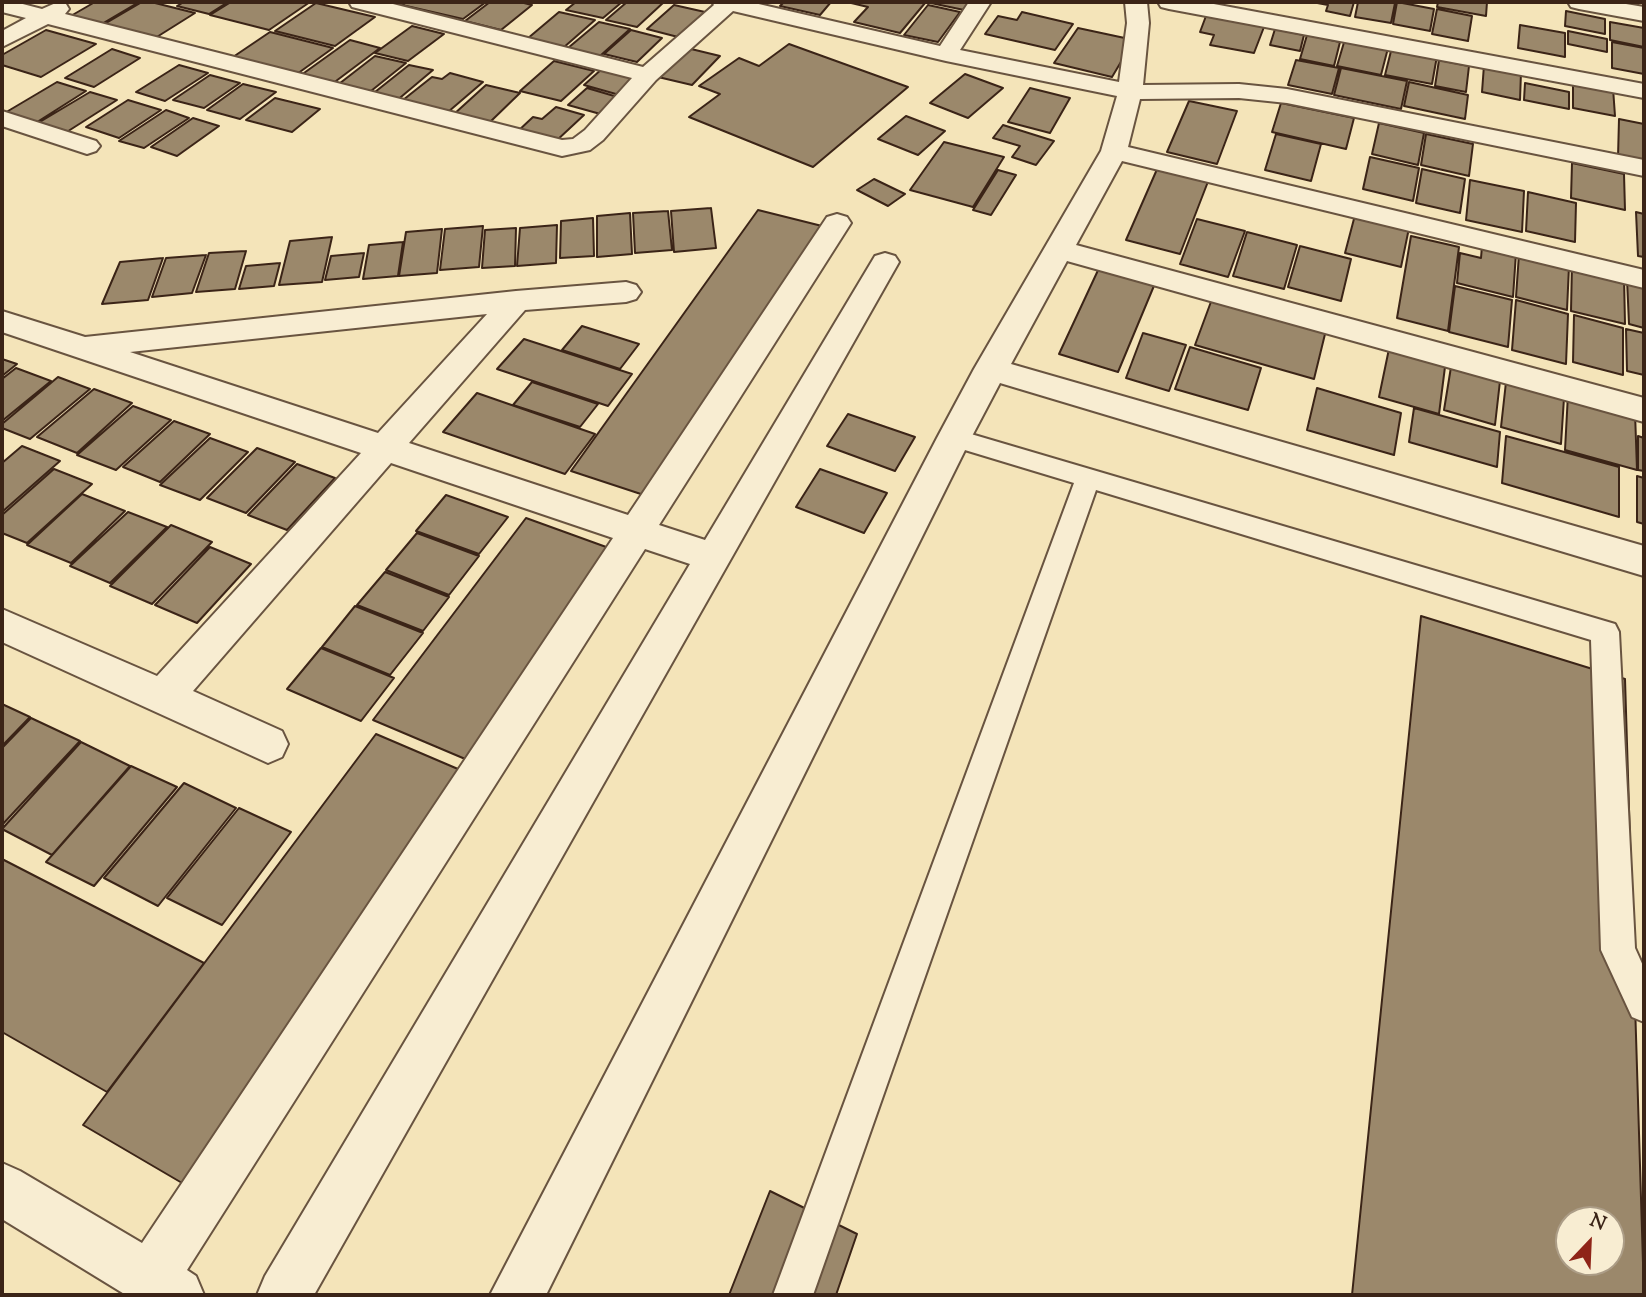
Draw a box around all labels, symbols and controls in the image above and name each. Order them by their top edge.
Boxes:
north arrow [1555,1206,1625,1276]
text: N [1585,1208,1610,1238]

